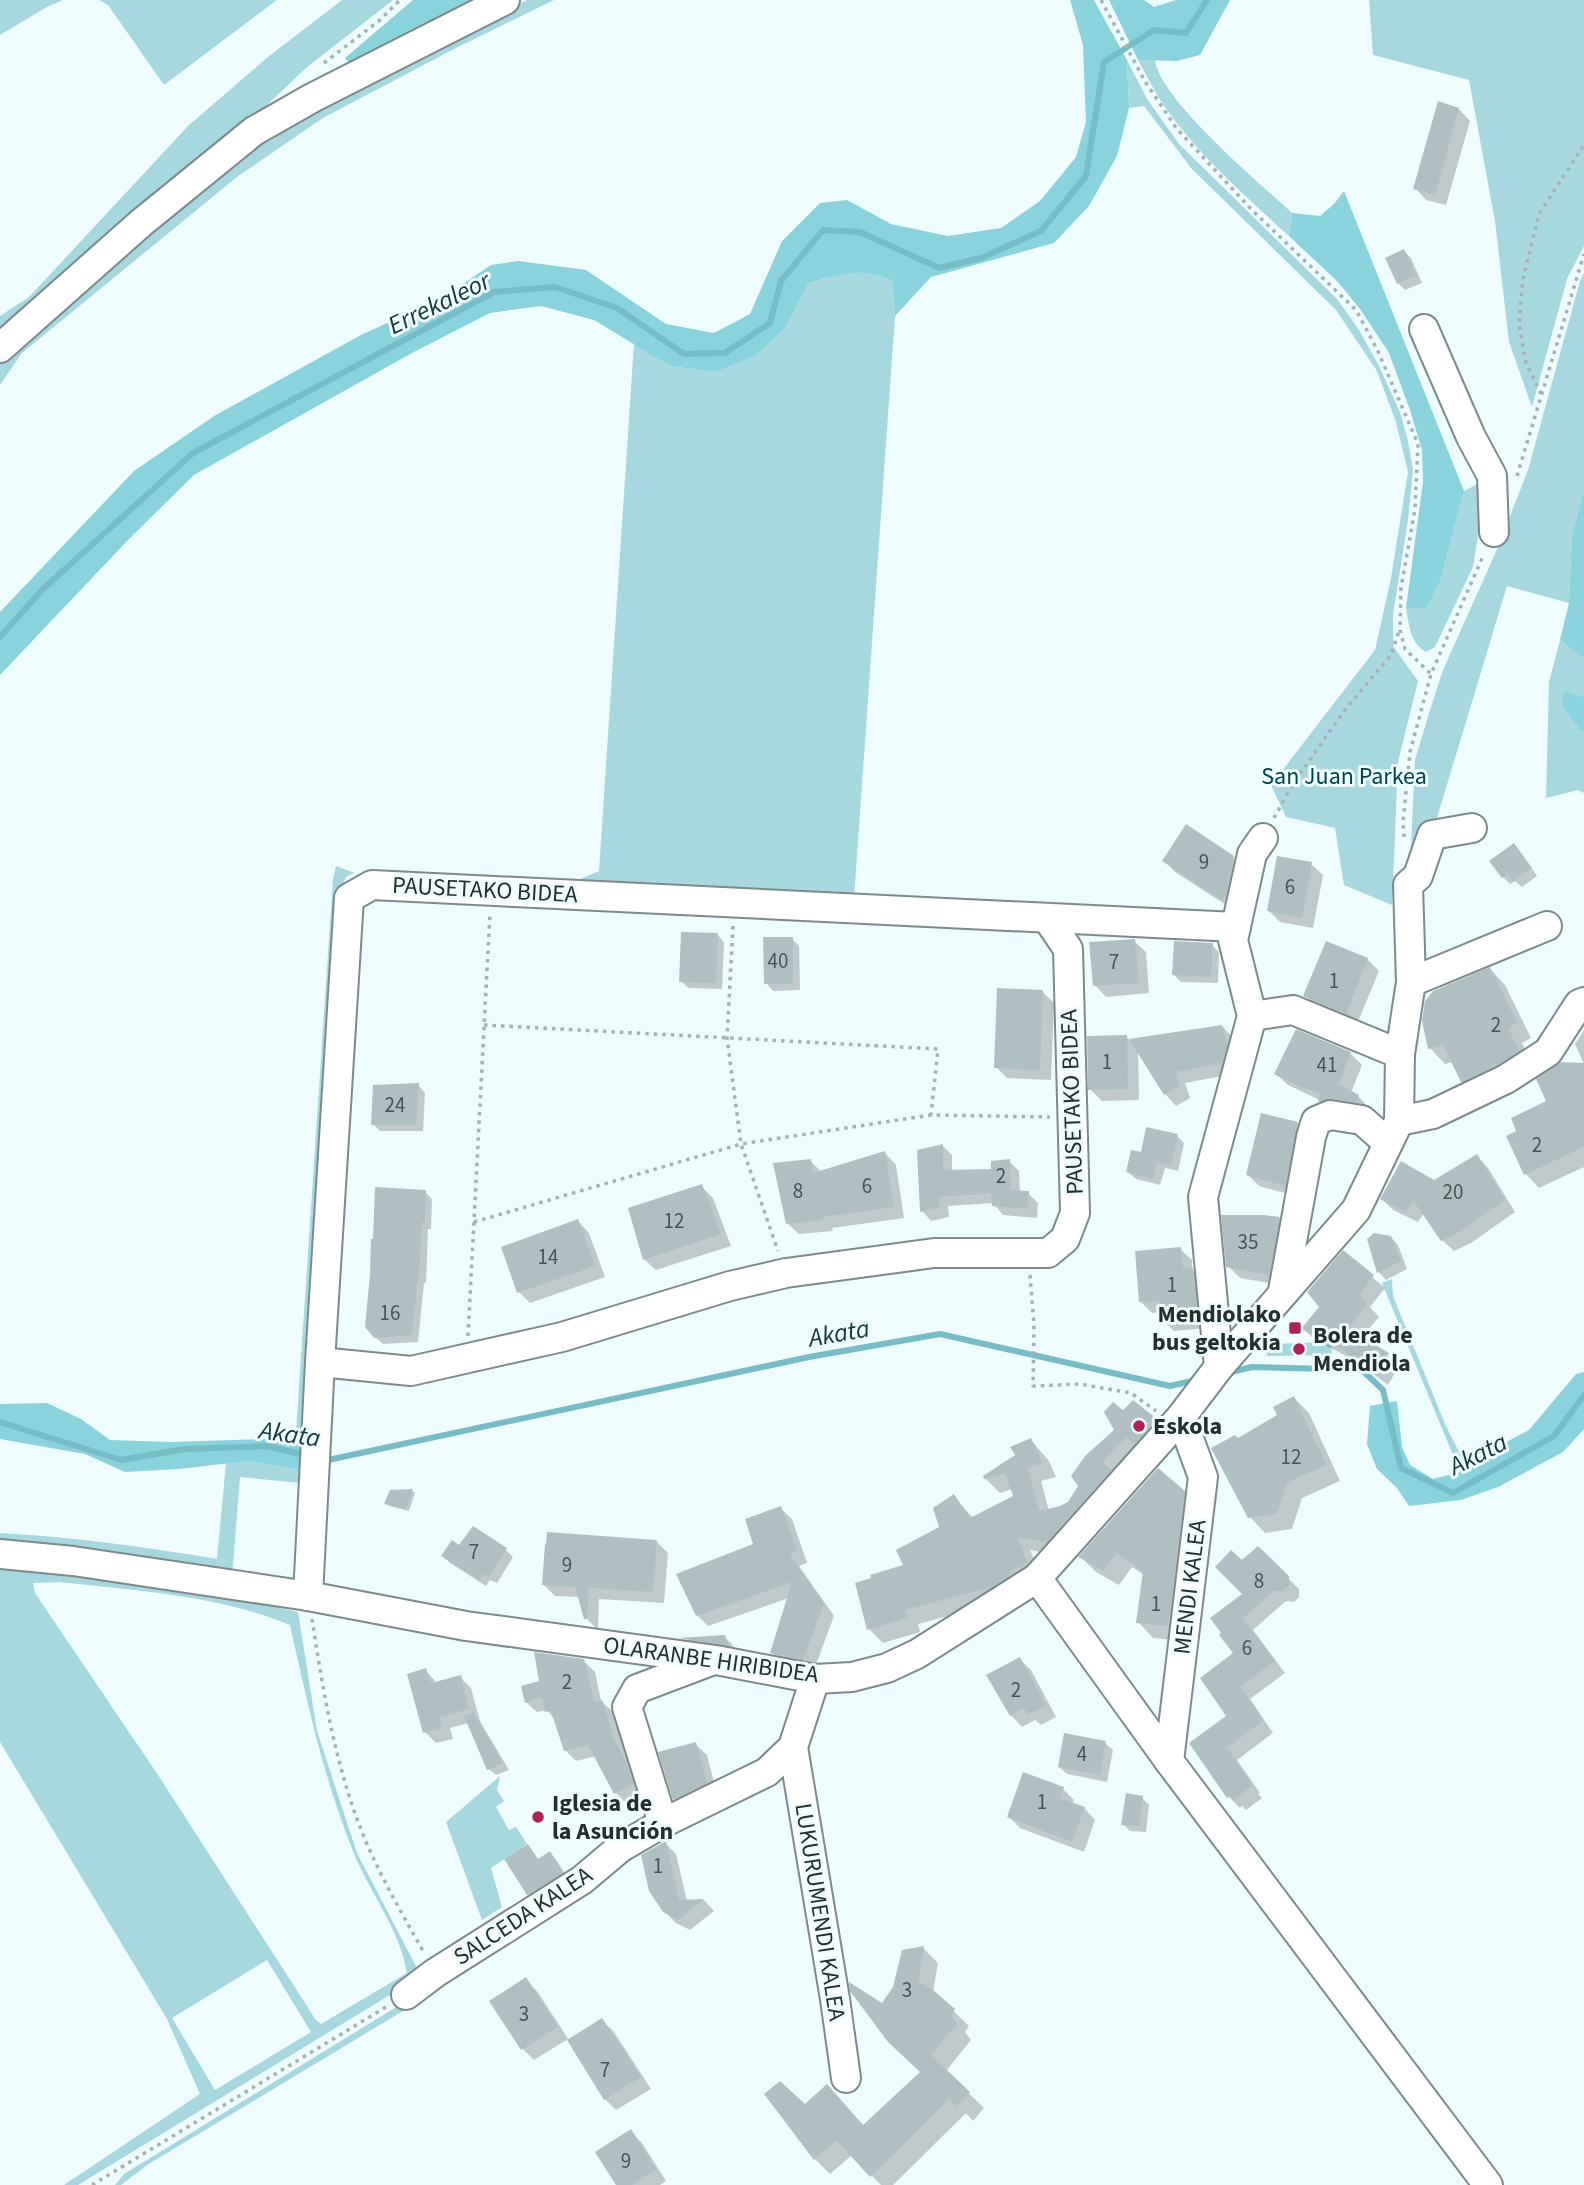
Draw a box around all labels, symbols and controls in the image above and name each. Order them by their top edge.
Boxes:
water label: Errekaleor [381,262,498,344]
park label: San Juan Parkea [1261,759,1427,794]
house number: 9 [1199,847,1209,877]
street label: PAUSETAKO BIDEA [391,868,579,912]
house number: 6 [1285,872,1295,902]
house number: 40 [768,946,788,976]
house number: 7 [1109,947,1119,977]
house number: 1 [1329,966,1339,996]
street label: PAUSETAKO BIDEA [1051,1009,1093,1195]
house number: 2 [1491,1010,1501,1040]
house number: 1 [1102,1047,1112,1077]
house number: 41 [1317,1050,1337,1080]
house number: 24 [385,1090,405,1120]
house number: 2 [1532,1130,1542,1160]
house number: 2 [996,1161,1006,1191]
house number: 6 [862,1171,872,1201]
house number: 8 [793,1176,803,1206]
house number: 20 [1443,1177,1463,1207]
house number: 12 [664,1206,684,1236]
house number: 35 [1238,1227,1258,1257]
house number: 14 [538,1242,558,1272]
house number: 1 [1167,1270,1177,1300]
place label: Mendiolako bus geltokia [1152,1297,1281,1360]
house number: 16 [380,1298,400,1328]
water label: Akata [804,1309,872,1357]
place label: Bolera de Mendiola [1313,1318,1413,1381]
marker: Mendiolako bus geltokia [1287,1320,1303,1336]
marker: Bolera de Mendiola [1291,1341,1307,1357]
place label: Eskola [1153,1409,1222,1444]
water label: Akata [255,1411,323,1457]
marker: Eskola [1131,1418,1147,1434]
water label: Akata [1441,1424,1514,1485]
house number: 12 [1281,1442,1301,1472]
street label: MENDI KALEA [1164,1518,1216,1656]
house number: 7 [469,1537,479,1567]
house number: 9 [562,1550,572,1580]
house number: 8 [1254,1566,1264,1596]
house number: 1 [1151,1589,1161,1619]
street label: OLARANBE HIRIBIDEA [601,1628,821,1692]
house number: 6 [1242,1633,1252,1663]
house number: 2 [562,1667,572,1697]
house number: 2 [1011,1675,1021,1705]
house number: 4 [1077,1739,1087,1769]
place label: Iglesia de la Asunción [552,1786,673,1849]
house number: 1 [1037,1787,1047,1817]
street label: LUKURUMENDI KALEA [785,1801,855,2023]
marker: Iglesia de la Asunción [530,1809,546,1825]
house number: 1 [653,1851,663,1881]
street label: SALCEDA KALEA [447,1858,599,1974]
house number: 3 [902,1975,912,2005]
house number: 3 [519,1999,529,2029]
house number: 7 [600,2055,610,2085]
house number: 9 [621,2146,631,2176]

